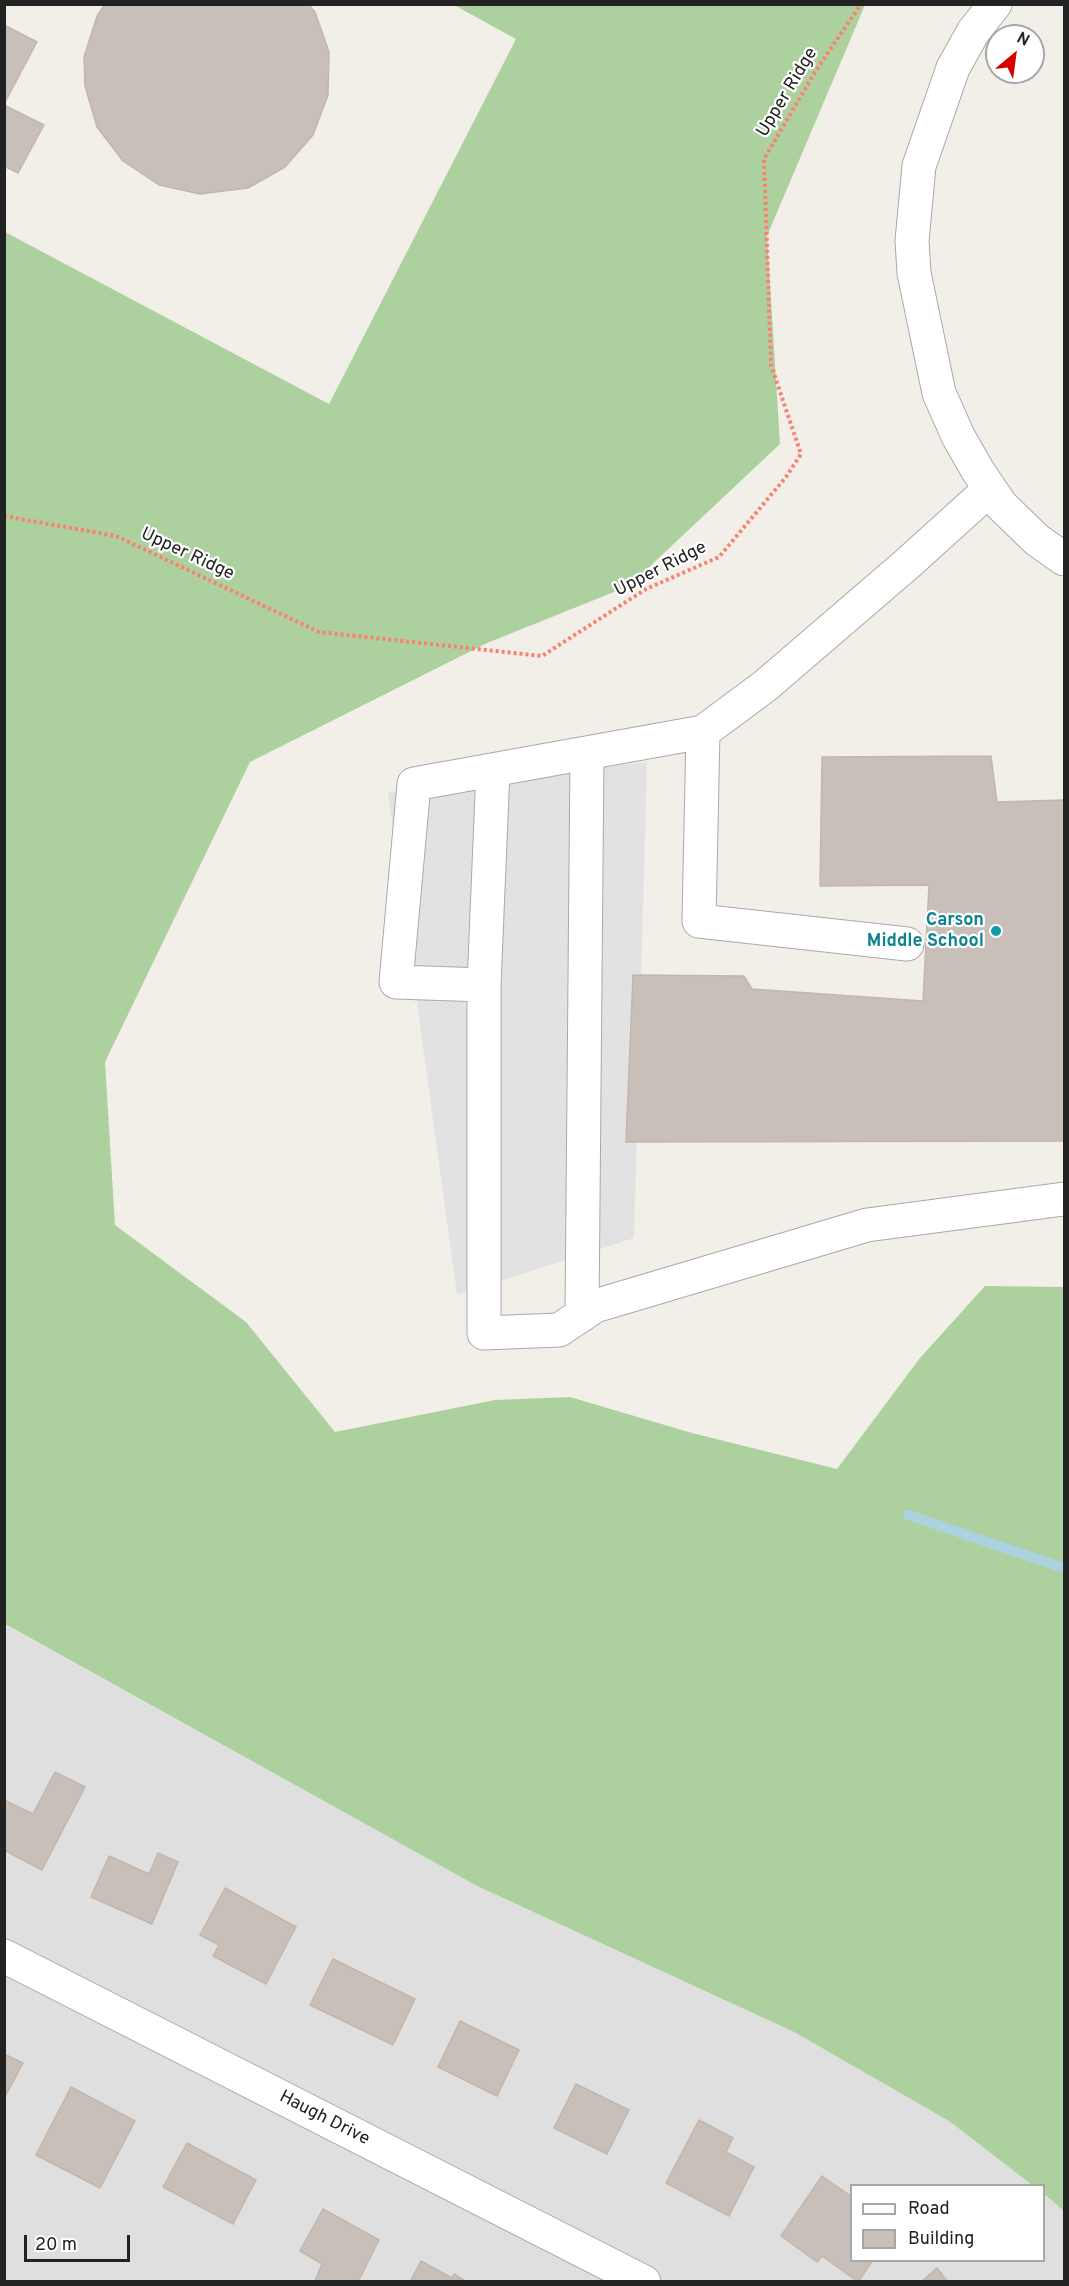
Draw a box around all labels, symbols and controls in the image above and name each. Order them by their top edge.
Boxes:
north arrow [985,24,1045,84]
text: N [1013,28,1033,52]
street label: Upper Ridge [753,44,823,142]
street label: Upper Ridge [137,524,237,586]
street label: Upper Ridge [611,538,711,602]
place label: Carson Middle School [867,910,984,952]
marker: Carson Middle School [989,924,1003,938]
street label: Haugh Drive [275,2087,373,2151]
legend [850,2184,1045,2262]
text: Road [908,2198,950,2221]
scale bar [27,2223,134,2261]
text: Building [908,2228,974,2251]
text: 20 m [35,2234,77,2257]

